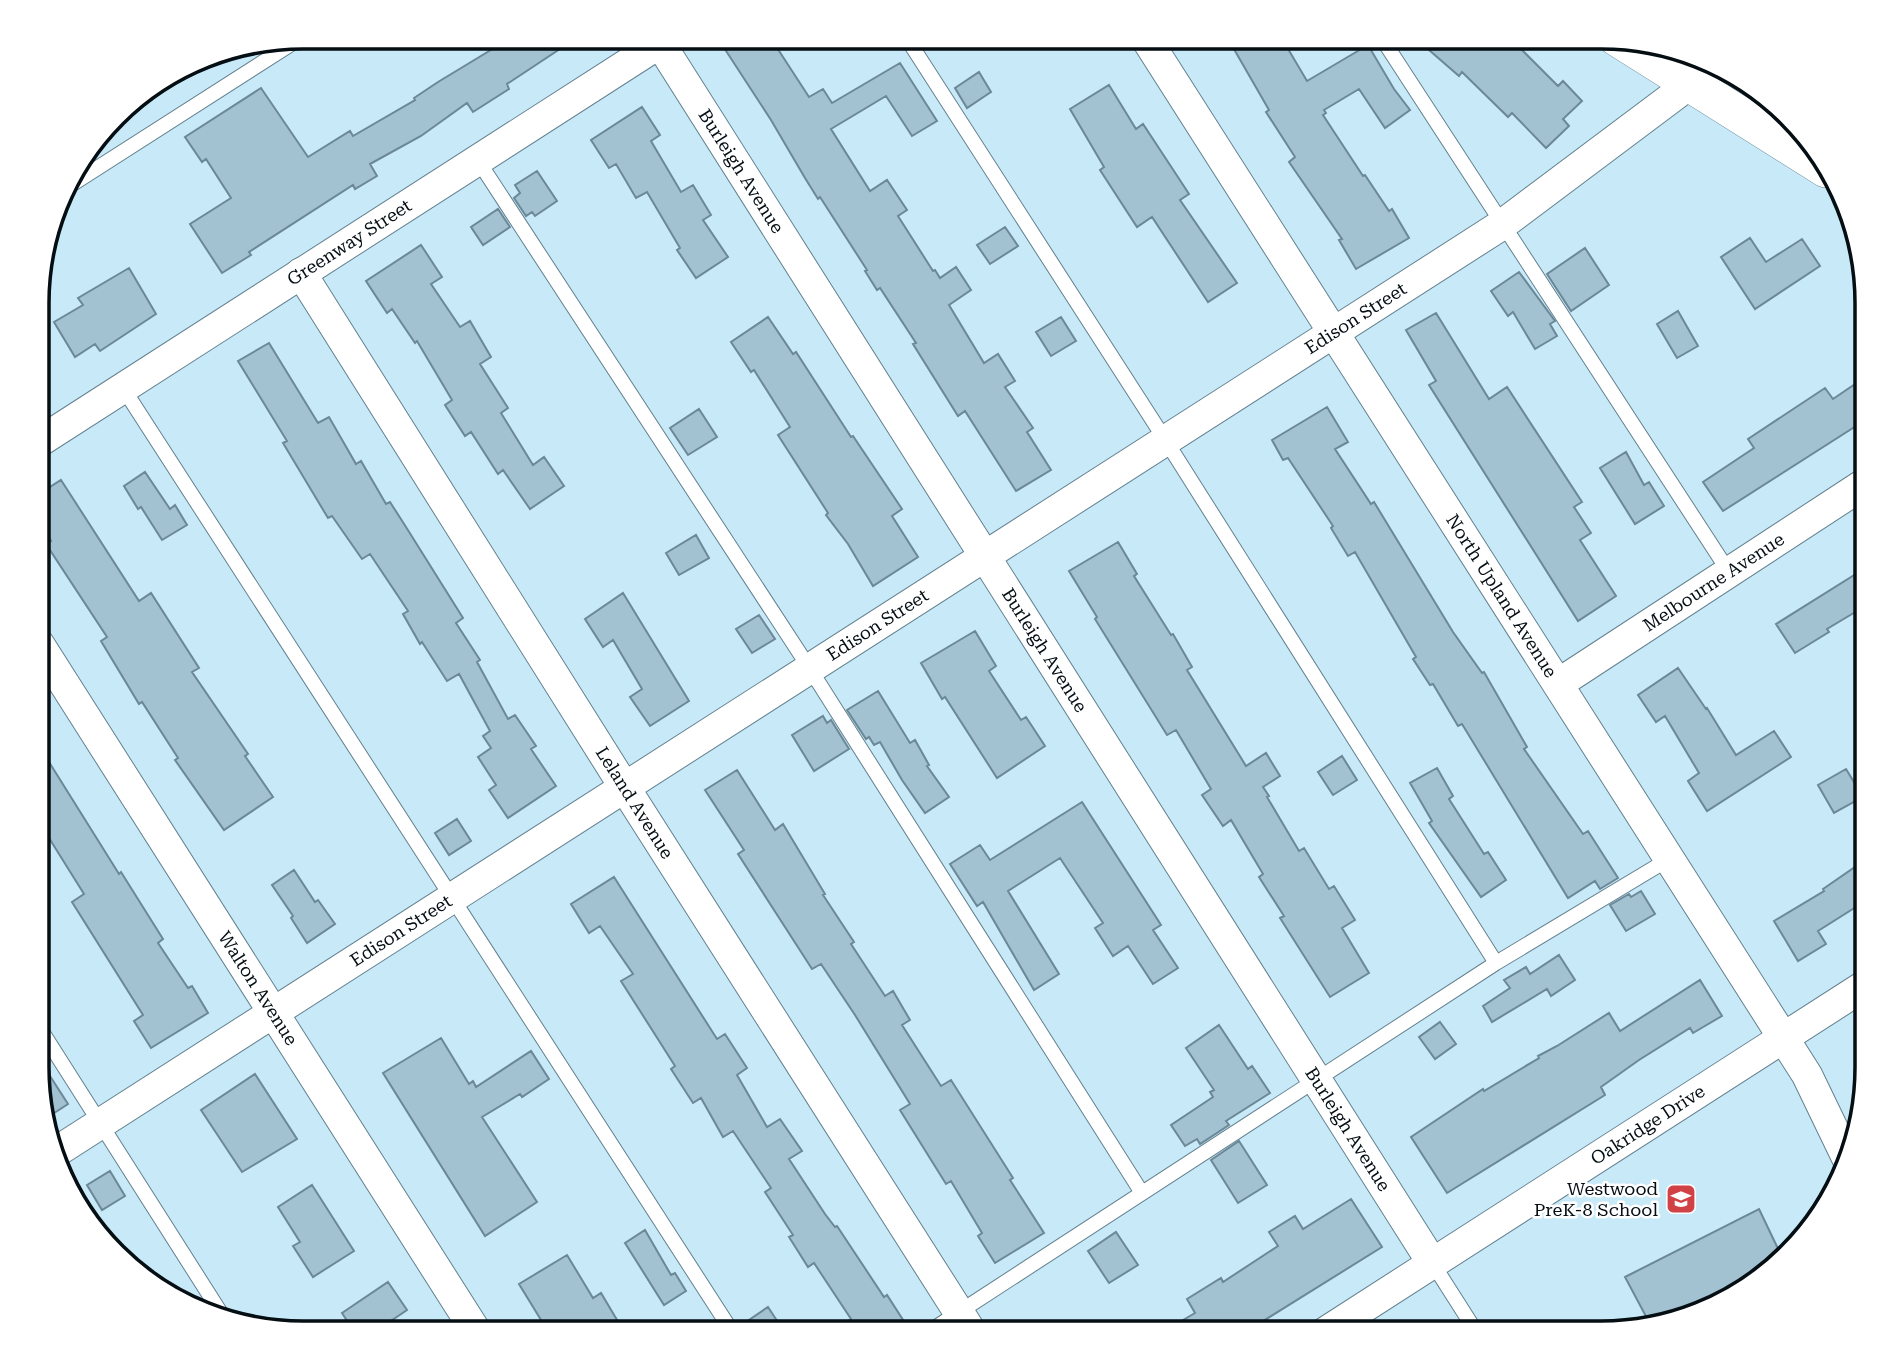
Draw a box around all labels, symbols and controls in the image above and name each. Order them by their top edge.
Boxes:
street label: Burleigh Avenue [694,105,789,237]
street label: Greenway Street [283,194,415,290]
street label: Edison Street [1301,278,1410,358]
street label: North Upland Avenue [1442,510,1562,681]
street label: Melbourne Avenue [1639,528,1788,636]
street label: Edison Street [823,584,932,665]
street label: Burleigh Avenue [998,584,1092,716]
street label: Leland Avenue [592,743,678,862]
street label: Edison Street [346,890,456,971]
street label: Walton Avenue [214,927,302,1049]
street label: Burleigh Avenue [1301,1063,1395,1195]
street label: Oakridge Drive [1587,1080,1709,1169]
place label: Westwood PreK-8 School [1534,1178,1658,1220]
school or university icon: Westwood PreK-8 School [1664,1182,1698,1216]

